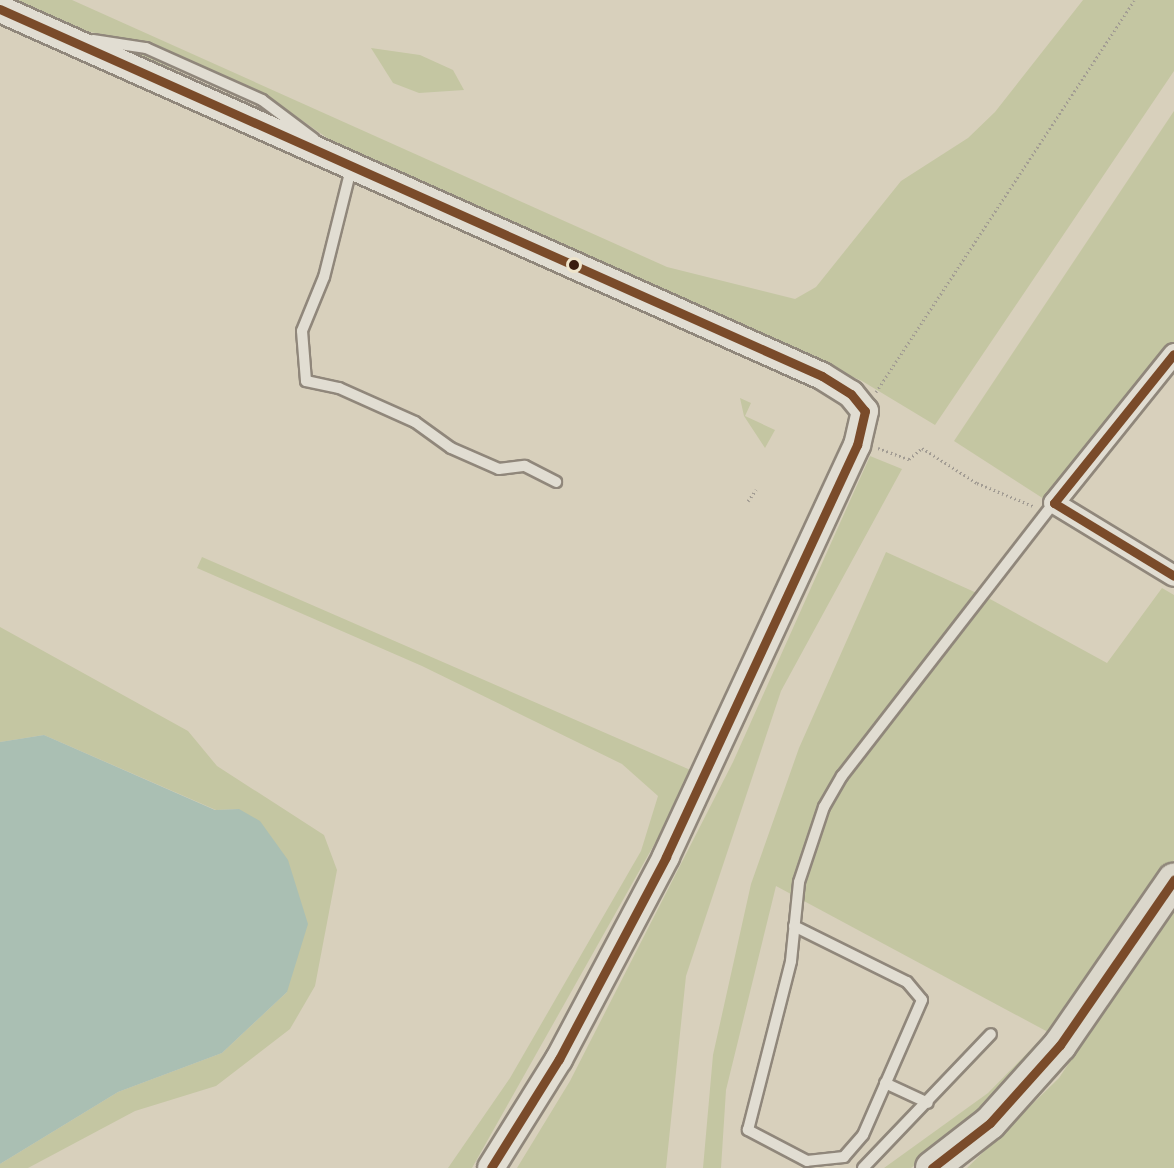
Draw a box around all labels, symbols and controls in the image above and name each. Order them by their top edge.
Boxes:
unlabelled marker [568,259,580,271]

